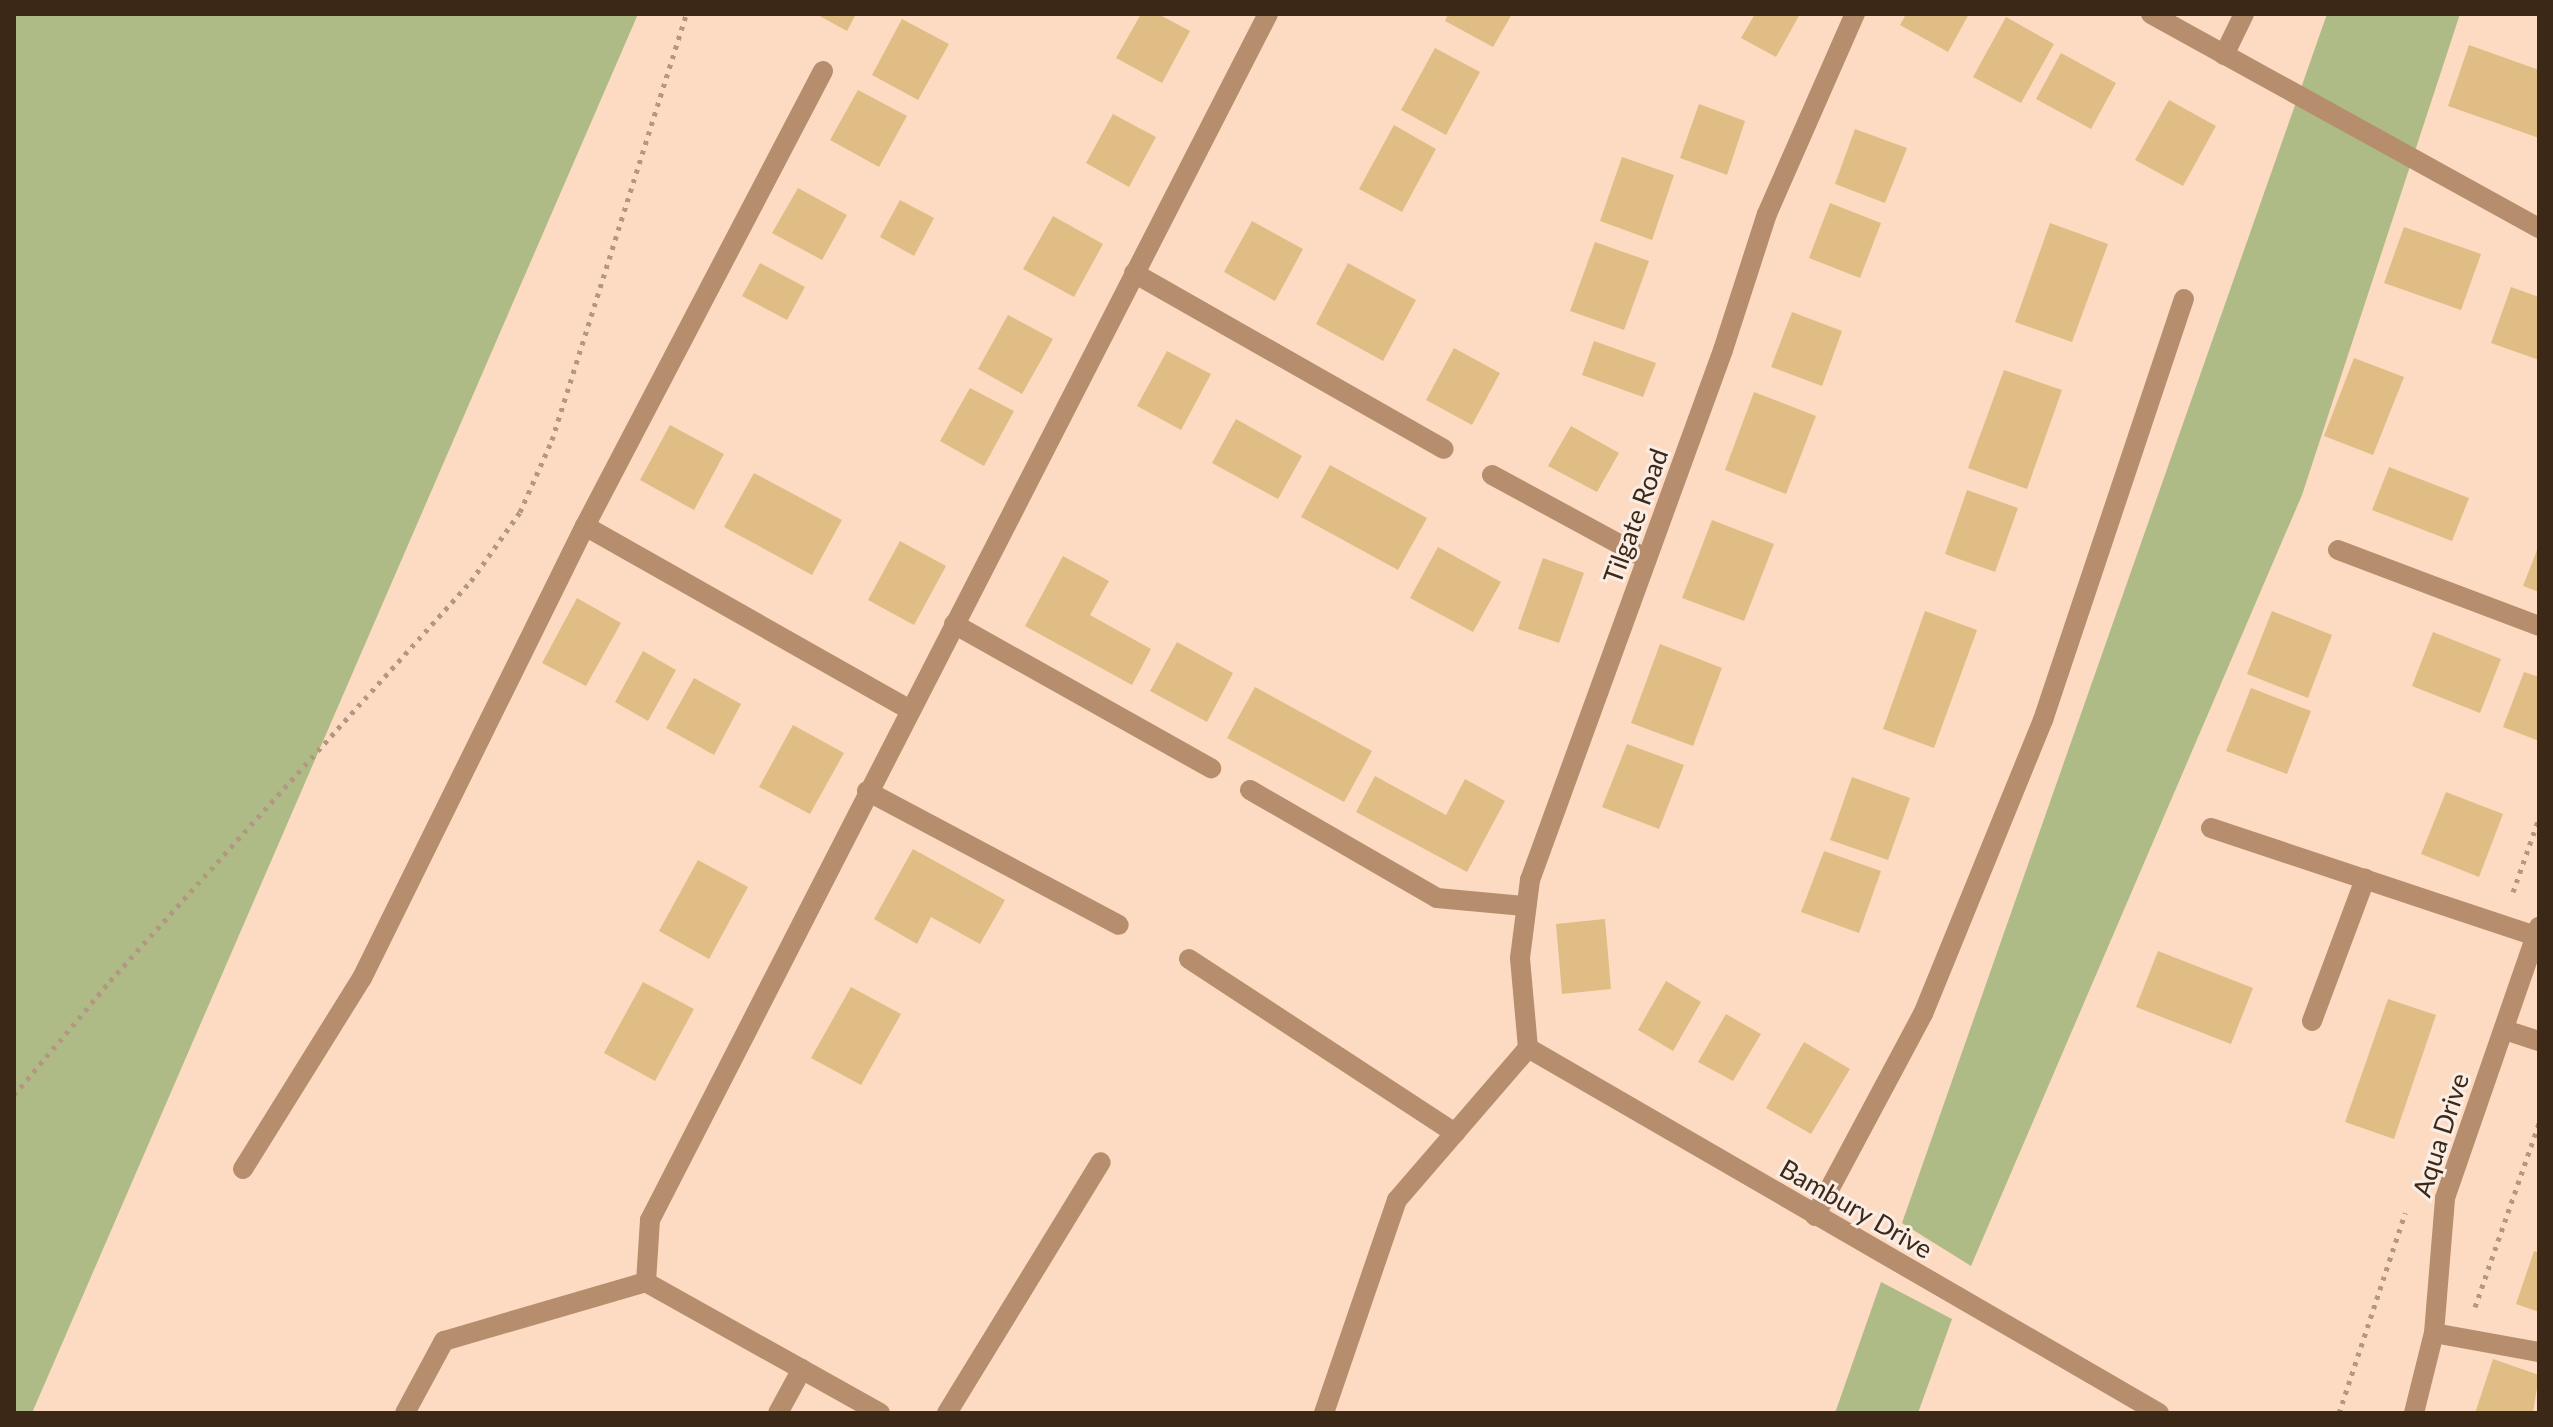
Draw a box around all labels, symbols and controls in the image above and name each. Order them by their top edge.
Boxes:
street label: Tilgate Road [1597,444,1675,588]
street label: Aqua Drive [2406,1069,2476,1201]
street label: Bambury Drive [1774,1153,1938,1265]

